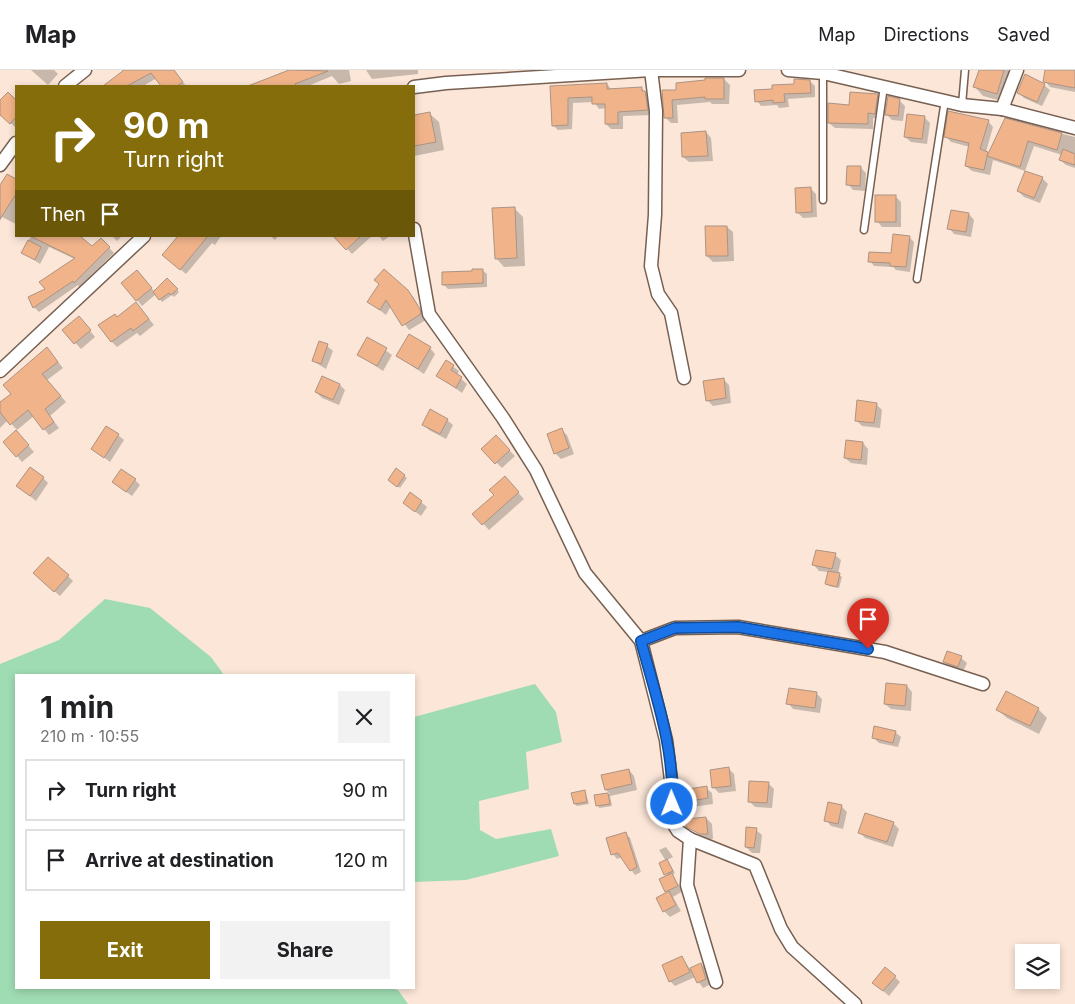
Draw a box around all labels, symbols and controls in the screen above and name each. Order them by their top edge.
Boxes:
text: Map [25,20,76,49]
text: Map [818,24,856,45]
text: Directions [884,24,969,45]
text: Saved [997,24,1050,45]
text: 90 m [123,104,210,146]
icon: right [40,105,105,170]
text: Turn right [123,146,224,172]
icon: arrive [96,200,124,228]
text: Then [40,203,86,226]
pin [847,598,889,649]
icon: arrive [854,605,882,633]
text: 1 min [40,689,114,725]
button: close [338,691,390,743]
text: 210 m · 10:55 [40,726,139,746]
icon: right [42,776,70,804]
position arrow [645,777,697,829]
text: Turn right [85,779,176,802]
text: 90 m [342,779,388,802]
icon: arrive [42,846,70,874]
text: Arrive at destination [85,849,274,872]
text: 120 m [335,849,388,872]
button: Exit [40,921,210,979]
button: Share [220,921,390,979]
map controls [1015,944,1060,989]
button: layers [1015,944,1060,989]

